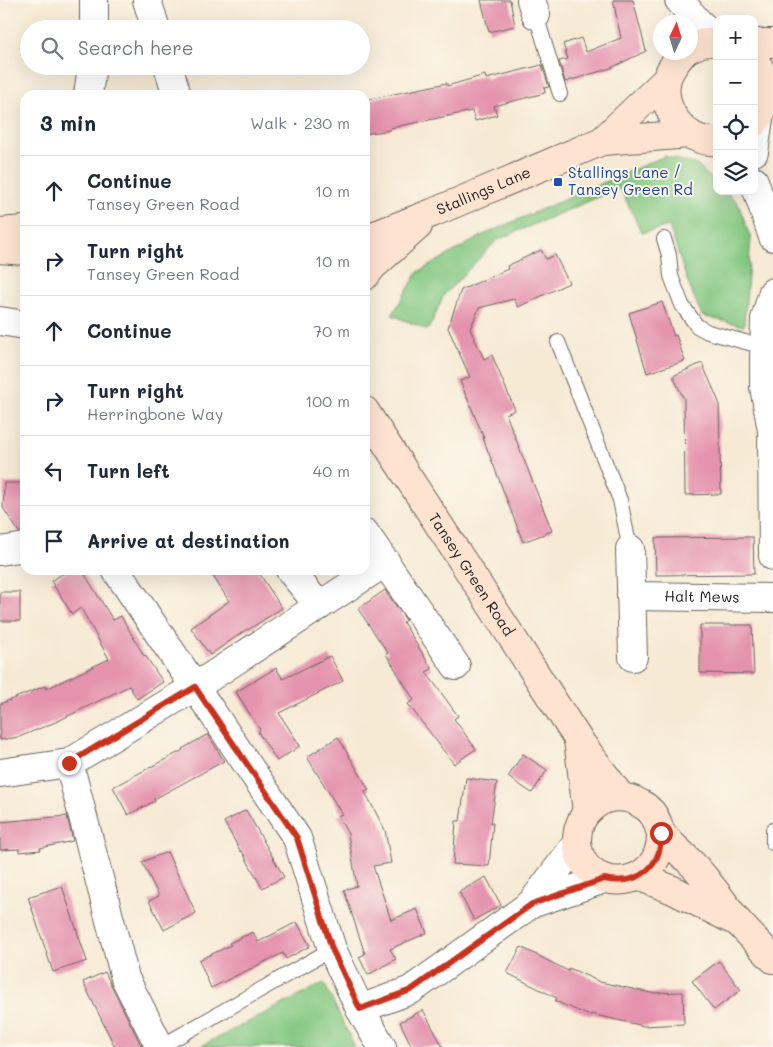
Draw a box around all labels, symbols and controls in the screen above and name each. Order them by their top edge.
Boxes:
north arrow [653,15,698,60]
map controls [713,15,758,195]
button: + [713,15,758,60]
search box [20,20,370,75]
icon: search [38,34,66,62]
text: Search here [78,35,194,60]
button: − [713,60,758,105]
button: locate [713,105,758,150]
text: 3 min [40,109,96,136]
text: Walk · 230 m [250,112,350,133]
button: layers [713,150,758,195]
street label: Stallings Lane [433,161,533,219]
place label: Stallings Lane / Tansey Green Rd [568,162,693,199]
text: Continue [87,168,172,193]
marker: Stallings Lane / Tansey Green Rd [552,176,564,188]
icon: ahead [40,177,68,205]
text: 10 m [315,180,350,201]
text: Tansey Green Road [87,193,239,214]
text: Turn right [87,238,184,263]
icon: right [40,247,68,275]
text: 10 m [315,250,350,271]
text: Tansey Green Road [87,263,239,284]
icon: ahead [40,317,68,345]
text: Continue [87,318,172,343]
text: 70 m [313,320,350,341]
text: Turn right [87,378,184,403]
icon: right [40,387,68,415]
text: 100 m [305,390,350,411]
text: Herringbone Way [87,403,223,424]
icon: left [40,457,68,485]
text: Turn left [87,458,170,483]
text: 40 m [313,460,350,481]
street label: Tansey Green Road [425,509,519,639]
icon: arrive [40,527,68,555]
text: Arrive at destination [87,528,290,553]
street label: Halt Mews [664,585,740,607]
route end [58,752,81,775]
route start [650,822,673,845]

